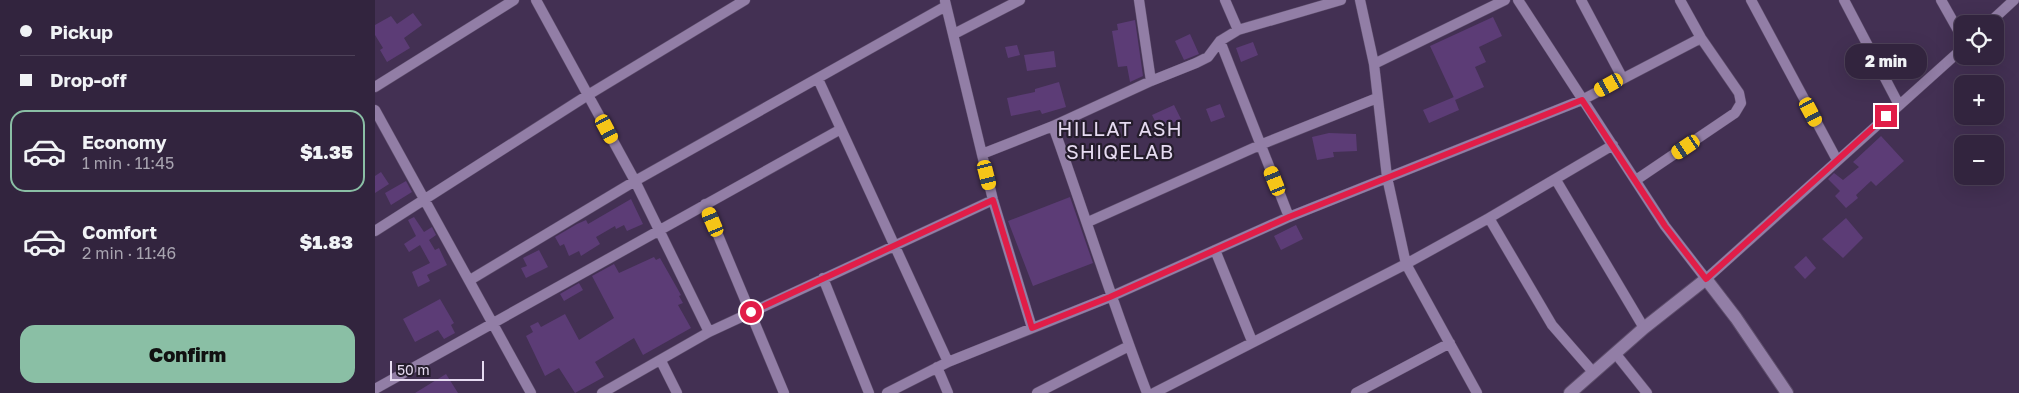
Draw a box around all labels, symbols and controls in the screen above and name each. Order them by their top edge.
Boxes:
map controls [1954,15,2004,185]
button: locate [1954,15,2004,65]
text: Pickup [50,20,113,43]
callout: 2 min [1845,44,1927,78]
text: 2 min [1865,51,1907,71]
text: Drop-off [50,68,127,91]
car [1592,71,1625,99]
button: + [1954,75,2004,125]
car [1797,95,1824,129]
route end [1875,105,1897,127]
car [593,112,620,146]
district label: HILLAT ASH SHIQELAB [1057,116,1183,163]
icon: car [22,129,67,174]
text: Economy [82,130,167,153]
car [1669,132,1702,162]
button: − [1954,135,2004,185]
text: $1.35 [300,140,353,163]
text: 1 min · 11:45 [82,153,174,173]
car [976,159,997,191]
car [1262,164,1287,198]
car [700,205,725,239]
icon: car [22,219,67,264]
text: Comfort [82,220,157,243]
text: $1.83 [300,230,353,253]
text: 2 min · 11:46 [82,243,176,263]
route start [740,301,762,323]
button: Confirm [20,325,355,383]
scale bar [390,358,484,381]
text: 50 m [397,361,430,378]

